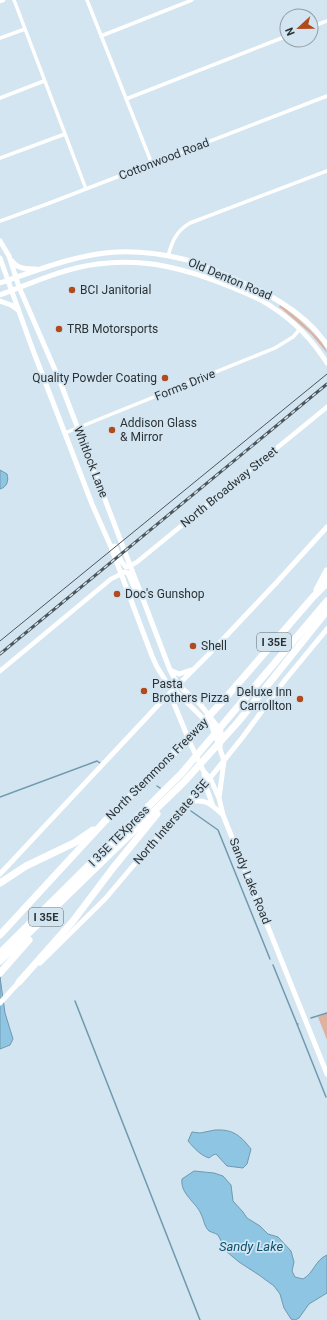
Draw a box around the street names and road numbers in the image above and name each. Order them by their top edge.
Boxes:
street label: Cottonwood Road [117,135,211,183]
street label: Old Denton Road [186,255,274,303]
street label: Forms Drive [153,367,217,403]
street label: Whitlock Lane [71,424,111,500]
street label: North Broadway Street [178,444,280,530]
road number: I 35E [257,633,291,651]
street label: North Stemmons Freeway [103,715,211,823]
street label: North Interstate 35E [130,777,212,867]
street label: I 35E TEXpress [86,803,152,869]
street label: Sandy Lake Road [226,836,274,926]
road number: I 35E [29,908,63,926]

